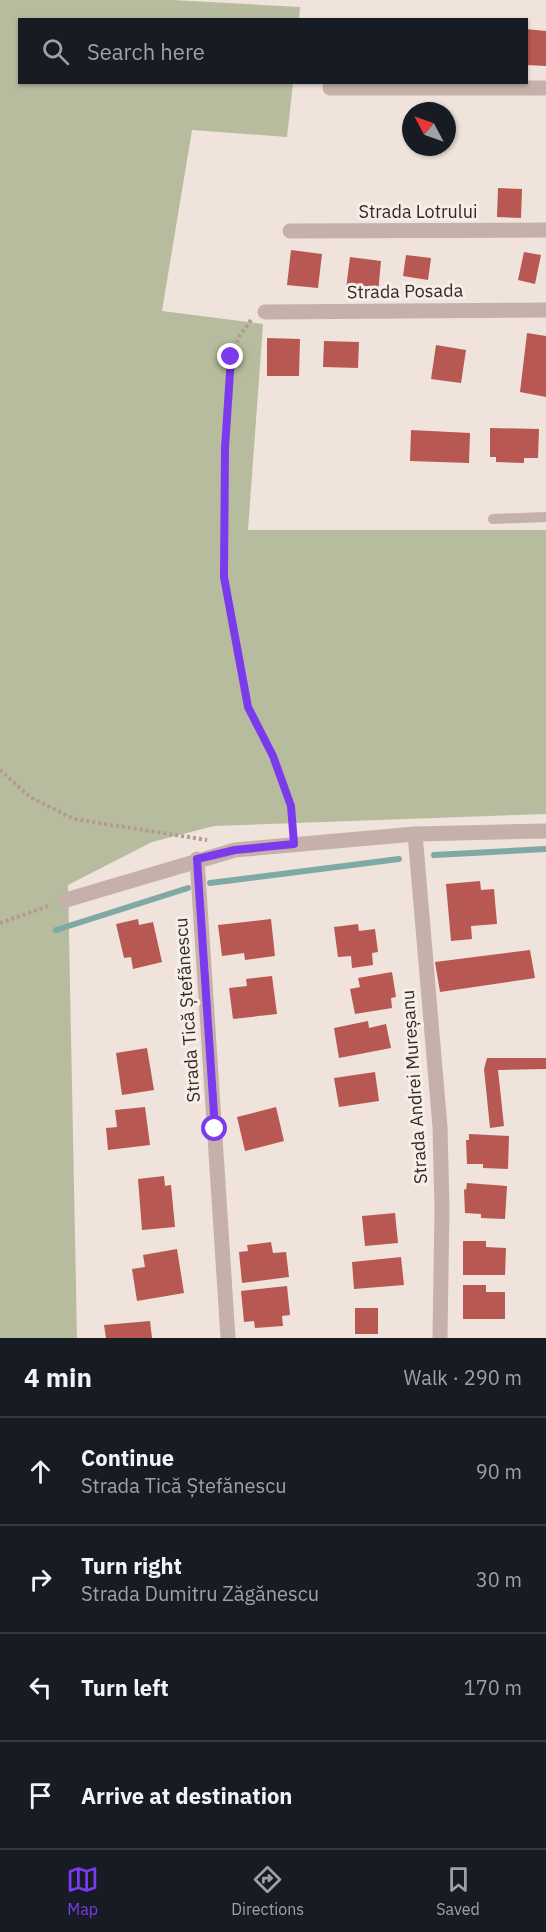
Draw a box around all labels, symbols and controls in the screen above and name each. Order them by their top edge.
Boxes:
search box [18,18,528,84]
icon: search [39,35,72,68]
text: Search here [87,37,205,66]
north arrow [402,102,456,156]
street label: Strada Lotrului [359,200,477,223]
street label: Strada Posada [347,278,464,304]
route end [217,343,243,369]
street label: Strada Tică Ștefănescu [169,917,205,1103]
street label: Strada Andrei Mureșanu [396,989,432,1185]
route start [201,1115,227,1141]
text: 4 min [24,1360,92,1394]
text: Walk · 290 m [404,1364,522,1391]
text: Continue [81,1443,174,1472]
icon: ahead [24,1455,57,1488]
text: 90 m [476,1458,522,1485]
text: Strada Tică Ștefănescu [81,1472,287,1499]
text: Turn right [81,1551,182,1580]
icon: right [24,1563,57,1596]
text: 30 m [476,1566,522,1593]
text: Strada Dumitru Zăgănescu [81,1580,319,1607]
icon: left [24,1671,57,1704]
text: Turn left [81,1673,169,1702]
text: 170 m [464,1674,522,1701]
icon: arrive [24,1779,57,1812]
text: Arrive at destination [81,1781,292,1810]
tab: Map [66,1863,99,1919]
tab: Directions [231,1863,304,1919]
tab: Saved [436,1863,480,1919]

